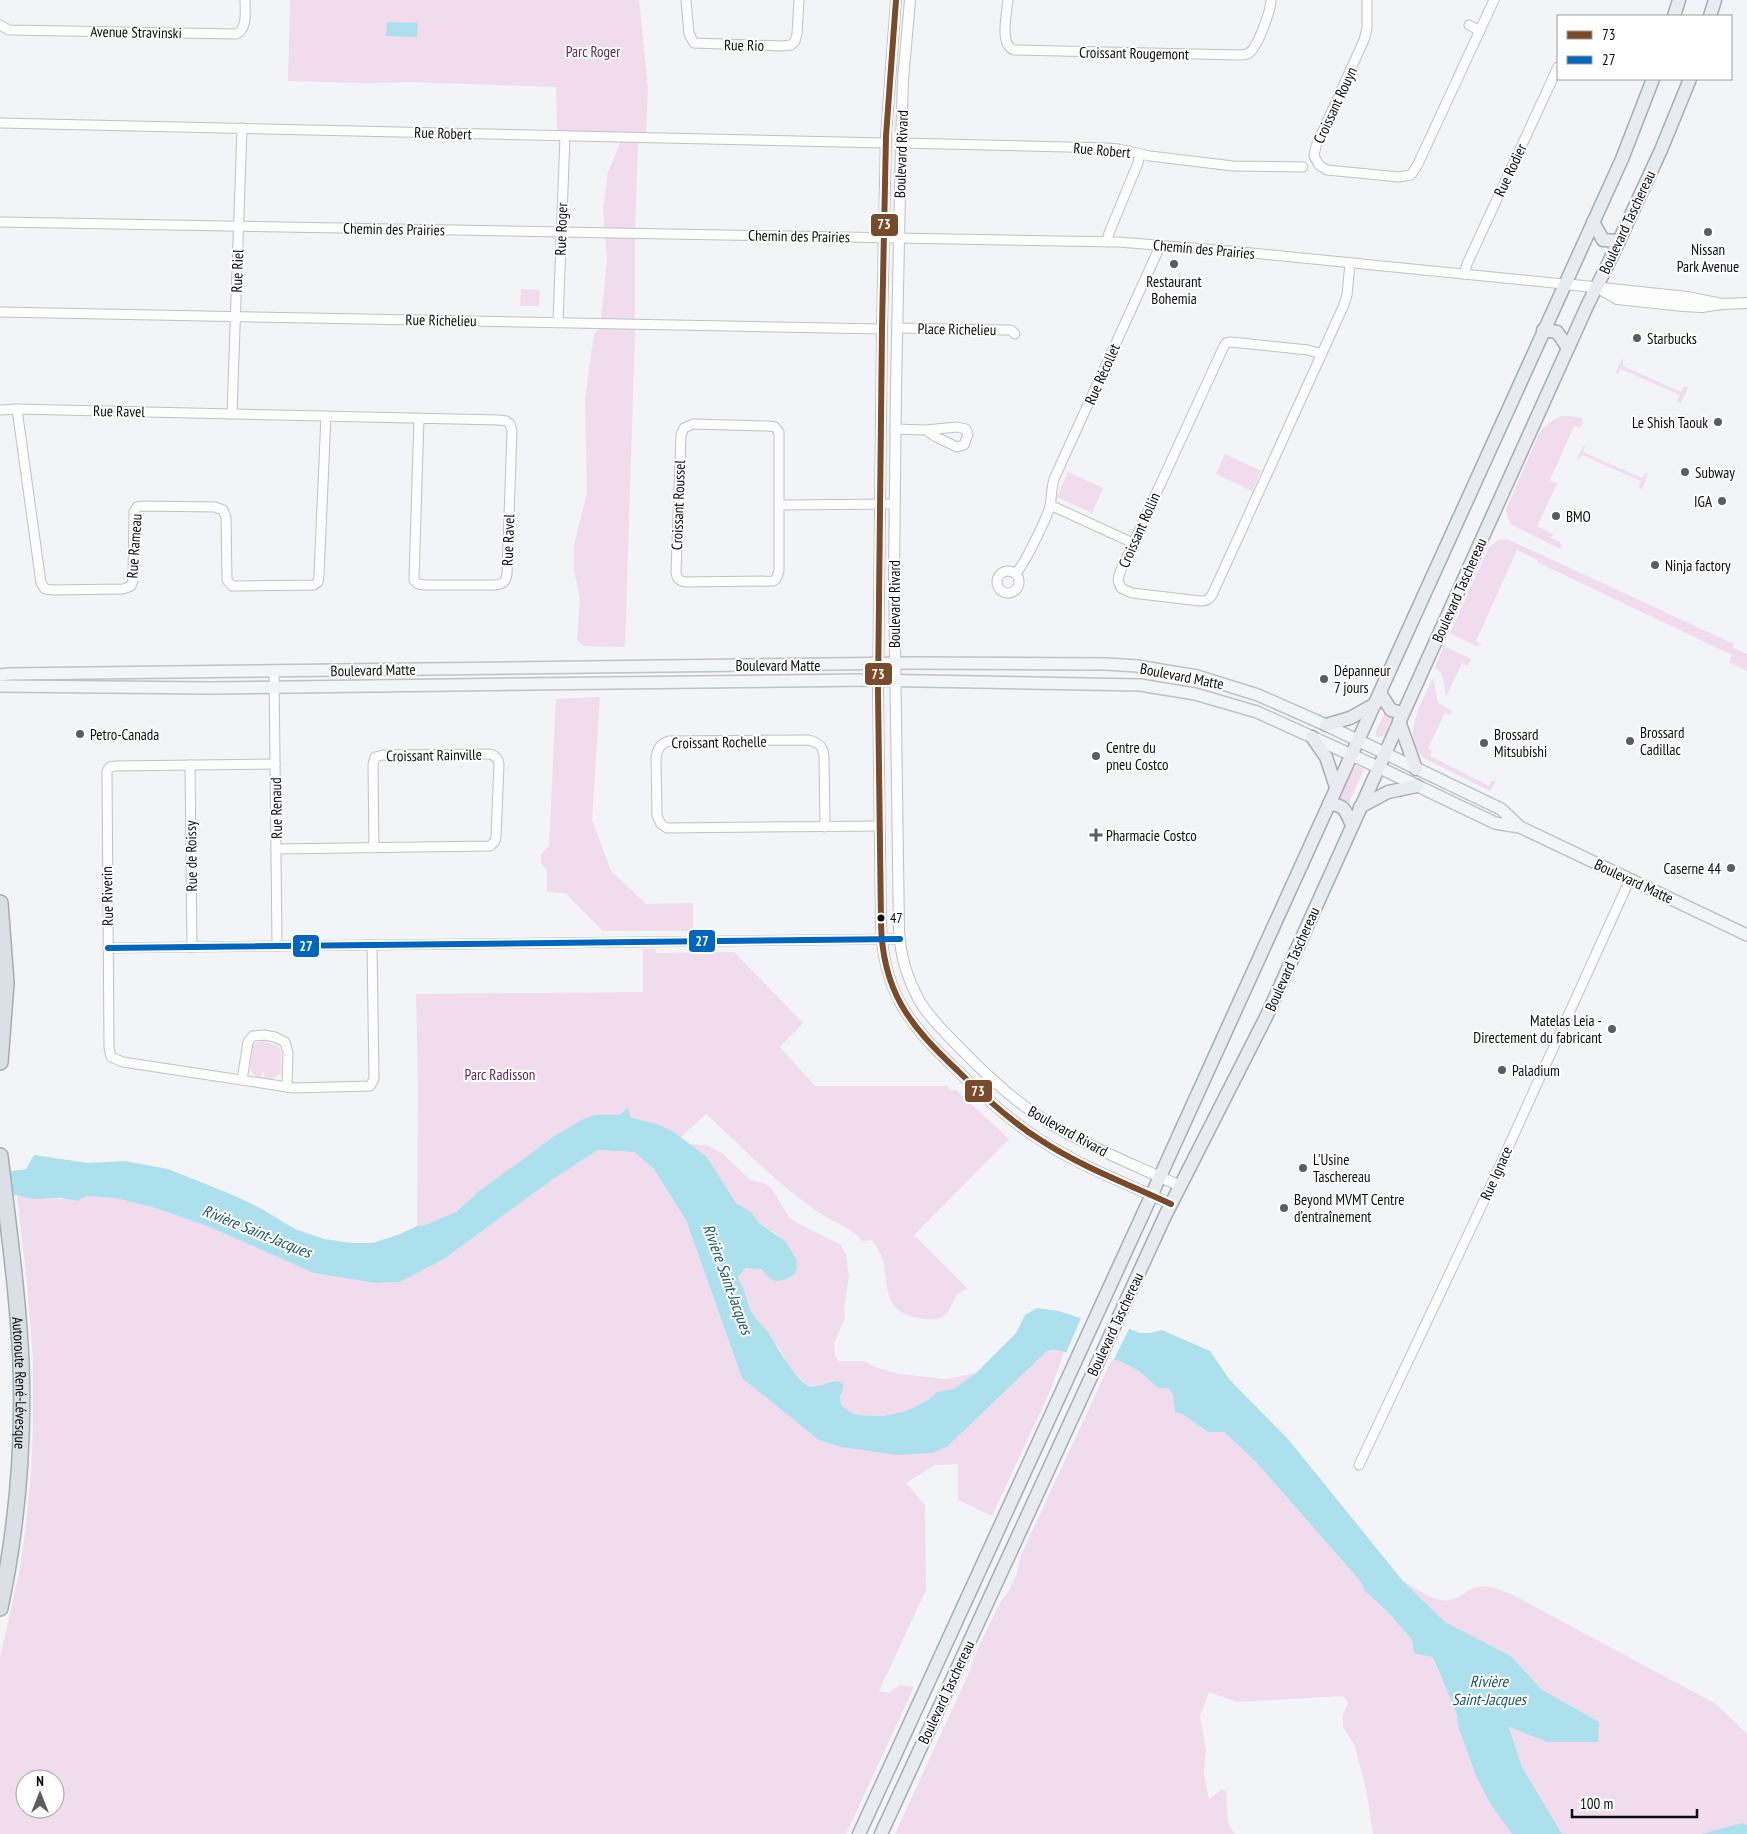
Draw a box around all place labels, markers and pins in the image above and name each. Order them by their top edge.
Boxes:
marker: Nissan Park Avenue [1702,226,1714,238]
place label: Nissan Park Avenue [1677,240,1739,276]
marker: Restaurant Bohemia [1168,258,1180,270]
place label: Restaurant Bohemia [1146,272,1202,308]
place label: Starbucks [1647,329,1697,348]
marker: Starbucks [1631,332,1643,344]
place label: Le Shish Taouk [1632,413,1708,432]
marker: Le Shish Taouk [1712,416,1724,428]
place label: Subway [1695,463,1735,482]
marker: Subway [1679,466,1691,478]
place label: IGA [1694,492,1713,511]
marker: IGA [1716,495,1728,507]
place label: BMO [1566,507,1591,526]
marker: BMO [1550,510,1562,522]
place label: Ninja factory [1665,556,1731,575]
marker: Ninja factory [1649,559,1661,571]
place label: Dépanneur 7 jours [1334,661,1391,697]
marker: Dépanneur 7 jours [1318,673,1330,685]
place label: Brossard Cadillac [1640,723,1684,759]
place label: Petro-Canada [90,725,159,744]
place label: Brossard Mitsubishi [1494,725,1547,761]
marker: Petro-Canada [74,728,86,740]
marker: Brossard Cadillac [1624,735,1636,747]
marker: Brossard Mitsubishi [1478,737,1490,749]
place label: Centre du pneu Costco [1106,738,1169,774]
marker: Centre du pneu Costco [1090,750,1102,762]
place label: Pharmacie Costco [1106,826,1197,845]
marker: Pharmacie Costco [1090,829,1102,841]
place label: Caserne 44 [1663,859,1721,878]
marker: Caserne 44 [1725,862,1737,874]
place label: 47 [890,909,903,927]
marker: 47 [876,913,886,923]
place label: Matelas Leia - Directement du fabricant [1473,1011,1602,1047]
marker: Matelas Leia - Directement du fabricant [1606,1023,1618,1035]
place label: Paladium [1512,1061,1560,1080]
marker: Paladium [1496,1064,1508,1076]
place label: L'Usine Taschereau [1313,1150,1370,1186]
marker: L'Usine Taschereau [1297,1162,1309,1174]
place label: Beyond MVMT Centre d’entraînement [1294,1190,1405,1226]
marker: Beyond MVMT Centre d’entraînement [1278,1202,1290,1214]

